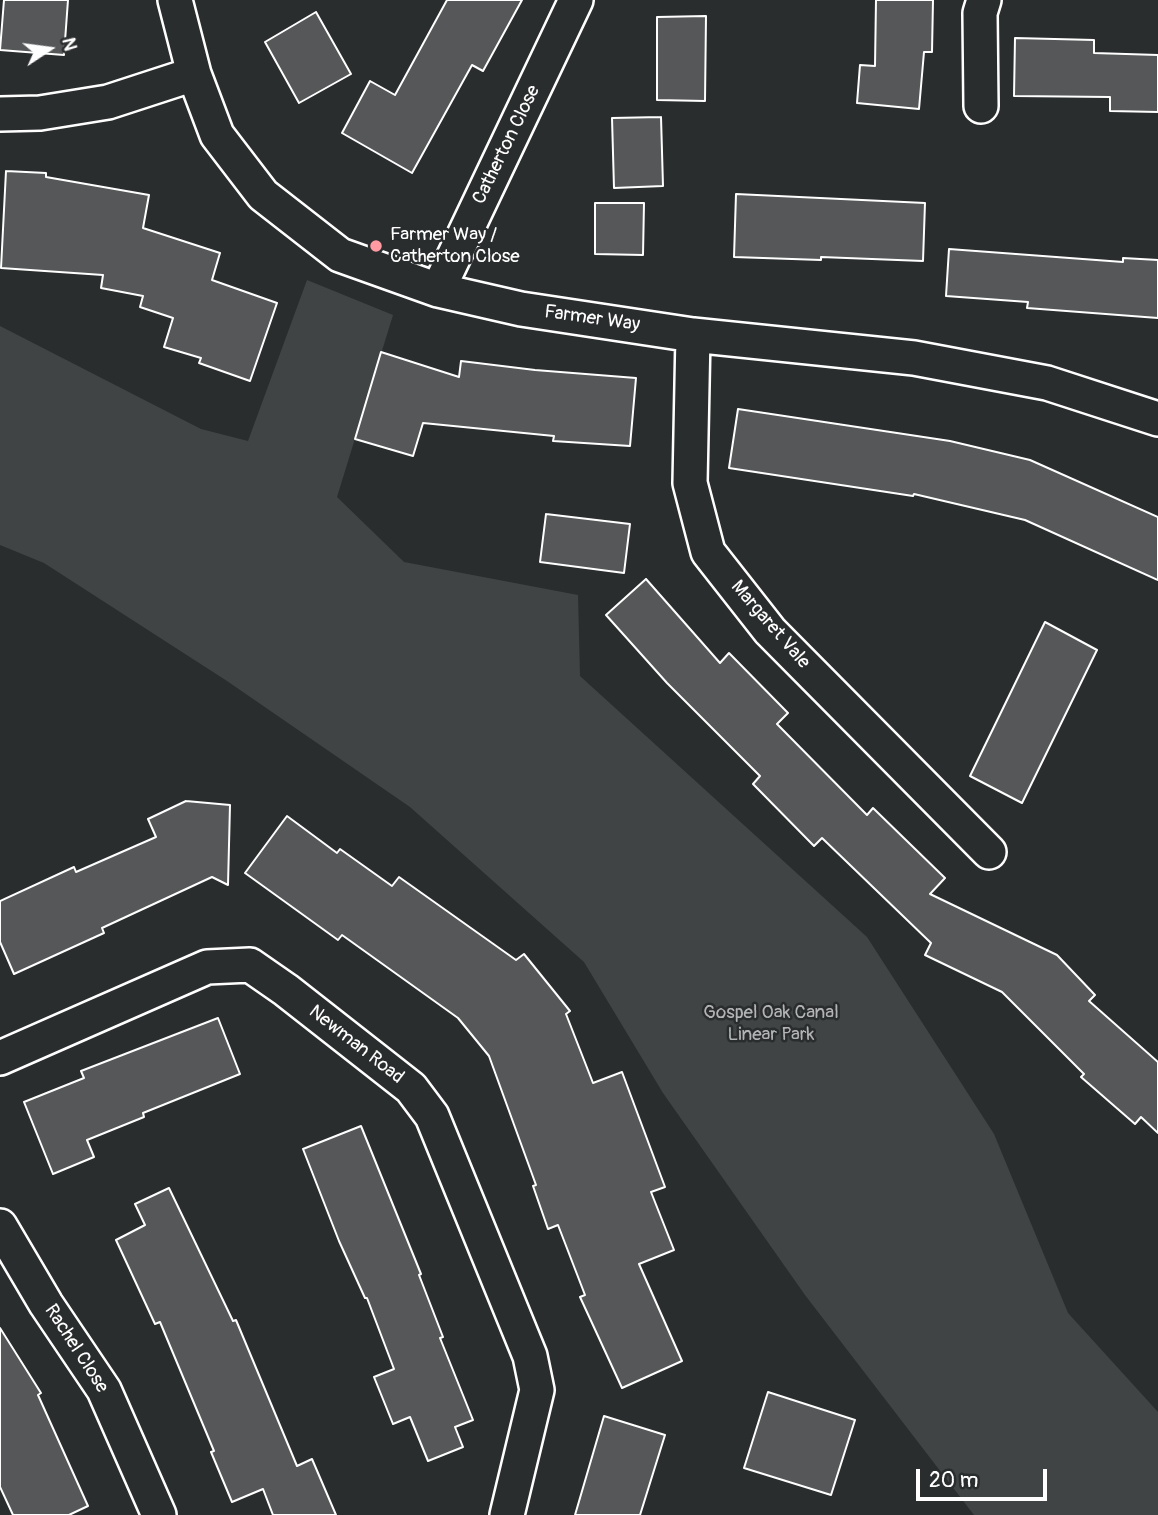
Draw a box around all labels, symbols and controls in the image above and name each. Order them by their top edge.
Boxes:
north arrow [14,14,84,84]
text: N [56,35,83,53]
street label: Catherton Close [468,82,546,208]
place label: Farmer Way / Catherton Close [390,224,520,268]
marker: Farmer Way / Catherton Close [368,238,384,254]
street label: Farmer Way [543,301,641,337]
street label: Margaret Vale [726,576,814,674]
street label: Newman Road [304,1001,408,1089]
park label: Gospel Oak Canal Linear Park [703,1002,839,1046]
street label: Rachel Close [39,1301,113,1397]
scale bar [920,1456,1051,1500]
text: 20 m [929,1467,978,1494]

